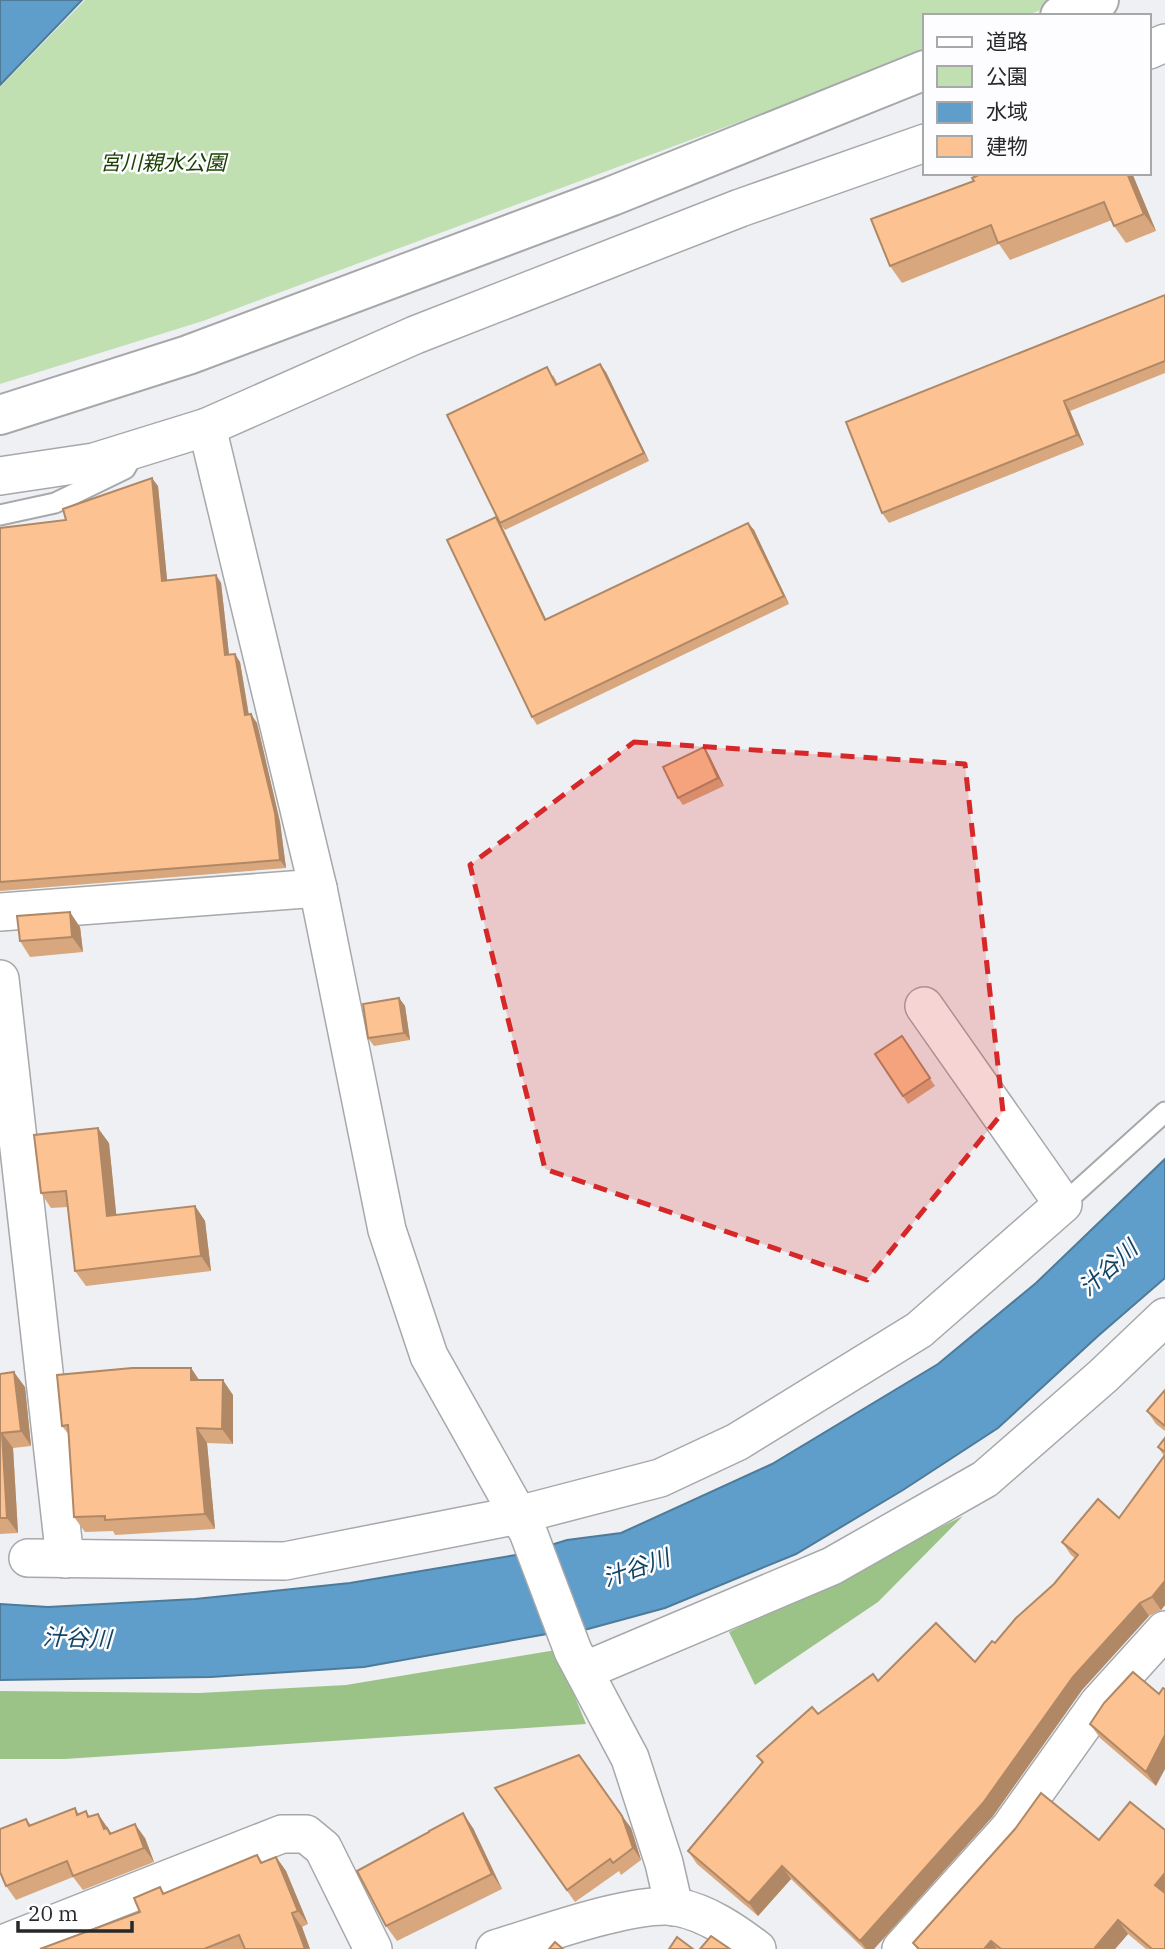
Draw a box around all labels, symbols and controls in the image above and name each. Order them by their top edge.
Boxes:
legend [923,14,1151,175]
text: 道路 [986,27,1028,55]
text: 公園 [986,62,1028,90]
text: 水域 [986,97,1028,125]
text: 建物 [986,132,1028,160]
park label: 宮川親水公園 [100,148,229,176]
water label: 汁谷川 [1072,1231,1145,1301]
water label: 汁谷川 [598,1541,676,1592]
water label: 汁谷川 [42,1621,115,1653]
scale bar [18,1890,131,1934]
text: 20 m [28,1899,78,1927]

